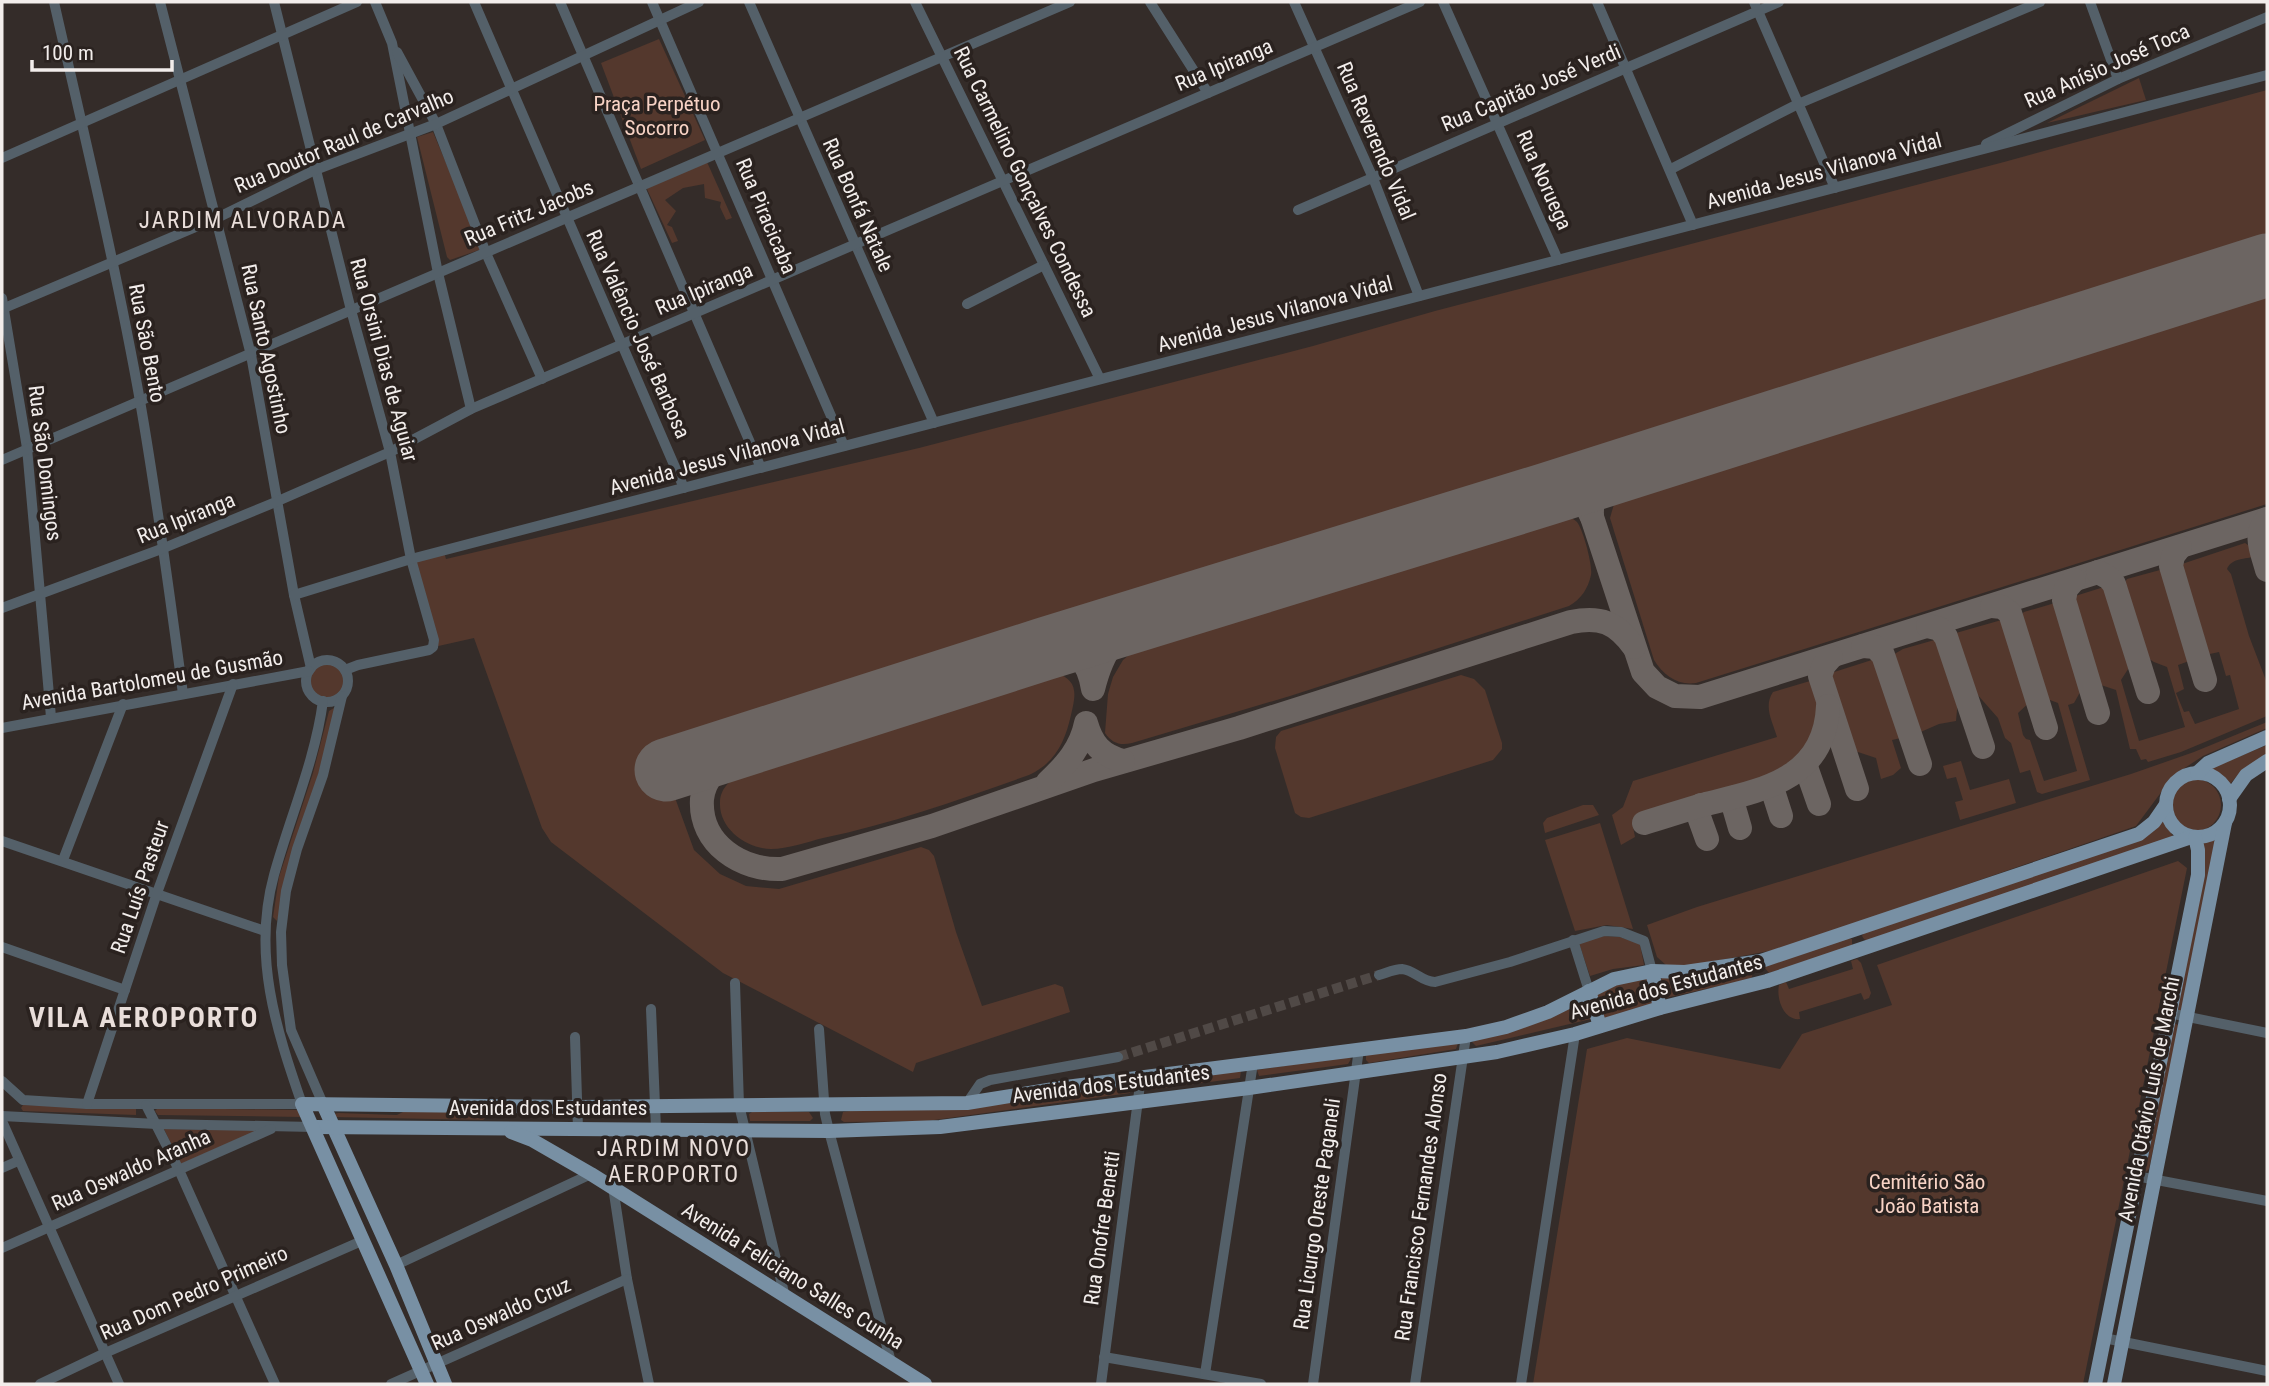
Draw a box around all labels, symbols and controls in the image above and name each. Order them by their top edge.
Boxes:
street label: Rua Anísio José Toca [2021,19,2193,113]
scale bar [32,28,172,72]
street label: Rua Ipiranga [1172,34,1276,96]
street label: Rua Capitão José Verdi [1438,39,1624,137]
text: 100 m [42,41,94,65]
street label: Rua Carmelino Gonçalves Condessa [949,43,1101,321]
street label: Rua Reverendo Vidal [1332,58,1420,224]
street label: Rua Doutor Raul de Carvalho [231,84,457,198]
park label: Praça Perpétuo Socorro [593,92,721,140]
street label: Rua Noruega [1511,126,1577,234]
street label: Avenida Jesus Vilanova Vidal [1704,128,1944,214]
street label: Rua Bonfá Natale [818,134,898,276]
street label: Rua Piracicaba [731,155,801,277]
street label: Rua Fritz Jacobs [461,175,597,251]
district label: JARDIM ALVORADA [139,207,347,234]
street label: Rua Valêncio José Barbosa [581,226,695,442]
street label: Rua Orsini Dias de Aguiar [345,256,423,464]
street label: Rua Ipiranga [652,258,756,320]
street label: Rua Santo Agostinho [236,262,296,436]
street label: Avenida Jesus Vilanova Vidal [1155,271,1395,357]
street label: Rua São Bento [124,282,170,404]
street label: Rua São Domingos [24,384,66,542]
street label: Avenida Jesus Vilanova Vidal [607,414,847,500]
street label: Rua Ipiranga [134,488,238,548]
street label: Avenida Bartolomeu de Gusmão [19,645,285,715]
street label: Rua Luís Pasteur [106,817,174,957]
street label: Avenida dos Estudantes [1567,950,1765,1024]
street label: Avenida Otávio Luís de Marchi [2113,974,2185,1224]
district label: VILA AEROPORTO [29,1001,259,1034]
street label: Avenida dos Estudantes [1011,1060,1211,1108]
street label: Rua Francisco Fernandes Alonso [1390,1071,1452,1343]
street label: Avenida dos Estudantes [449,1096,647,1120]
street label: Rua Licurgo Oreste Paganeli [1289,1097,1345,1331]
street label: Rua Oswaldo Aranha [48,1124,214,1216]
district label: JARDIM NOVO AEROPORTO [597,1135,751,1188]
street label: Rua Onofre Benetti [1079,1149,1125,1307]
park label: Cemitério São João Batista [1869,1170,1985,1218]
street label: Avenida Feliciano Salles Cunha [678,1198,908,1354]
street label: Rua Dom Pedro Primeiro [97,1241,291,1345]
street label: Rua Oswaldo Cruz [427,1272,575,1356]

